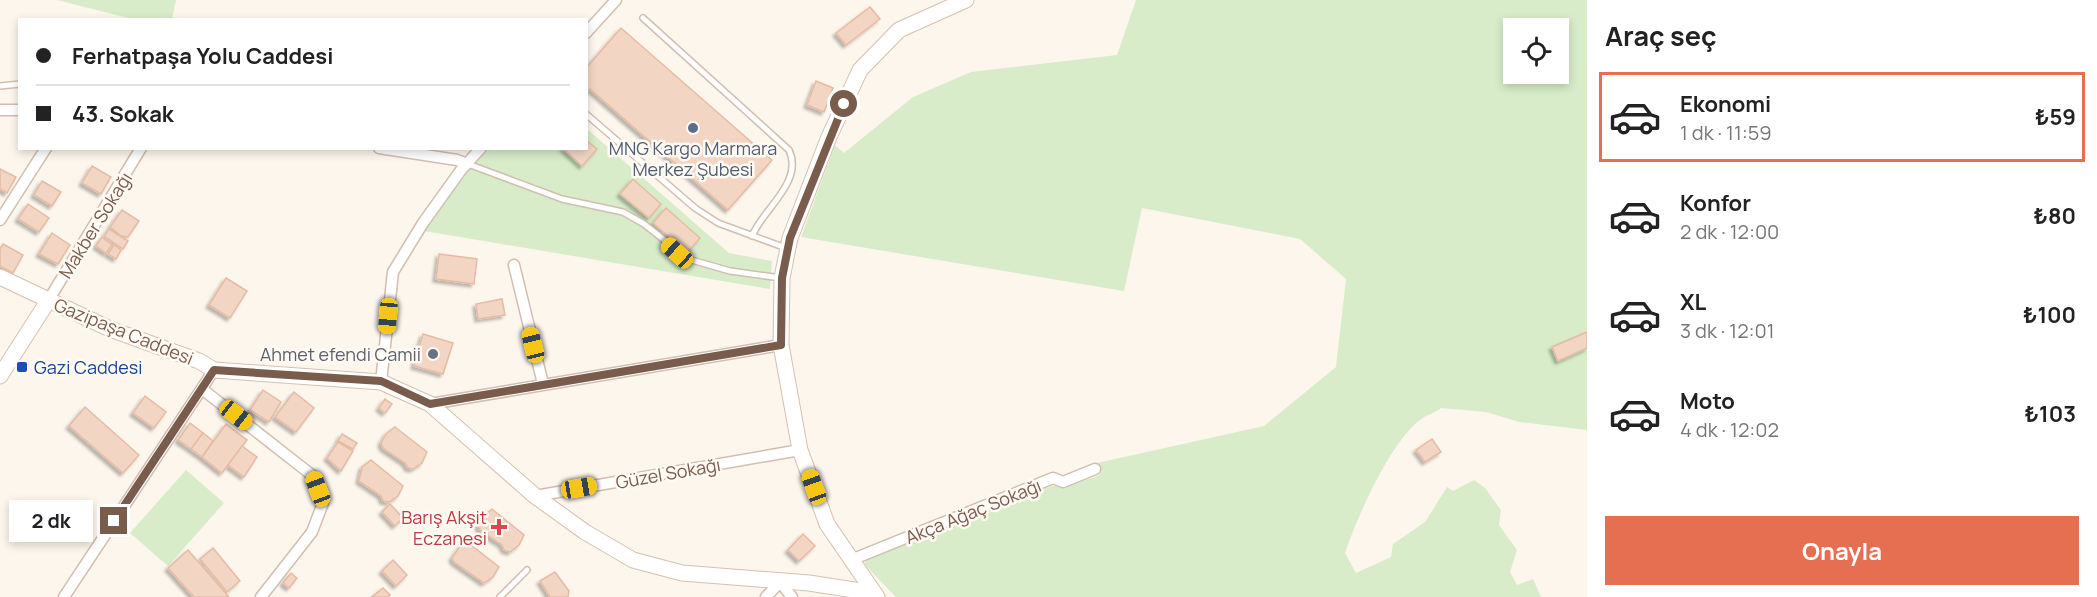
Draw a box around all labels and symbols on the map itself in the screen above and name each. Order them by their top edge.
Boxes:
route start [830,90,857,117]
marker: MNG Kargo Marmara Merkez Şubesi [686,121,700,135]
place label: MNG Kargo Marmara Merkez Şubesi [609,136,777,181]
street label: Makber Sokağı [53,167,137,283]
car [658,234,696,272]
street label: Gazipaşa Caddesi [51,292,197,370]
car [377,297,399,335]
car [520,325,546,365]
place label: Ahmet efendi Camii [260,342,421,366]
marker: Ahmet efendi Camii [426,347,440,361]
place label: Gazi Caddesi [34,355,142,379]
marker: Gazi Caddesi [15,360,29,374]
car [216,397,256,433]
street label: Güzel Sokağı [614,452,722,494]
car [799,467,829,507]
car [303,469,333,509]
street label: Akça Ağaç Sokağı [901,473,1045,549]
car [560,476,598,500]
callout: 2 dk [9,500,93,542]
place label: Barış Akşit Eczanesi [401,505,487,550]
route end [100,507,127,534]
marker: Barış Akşit Eczanesi [492,520,506,534]

